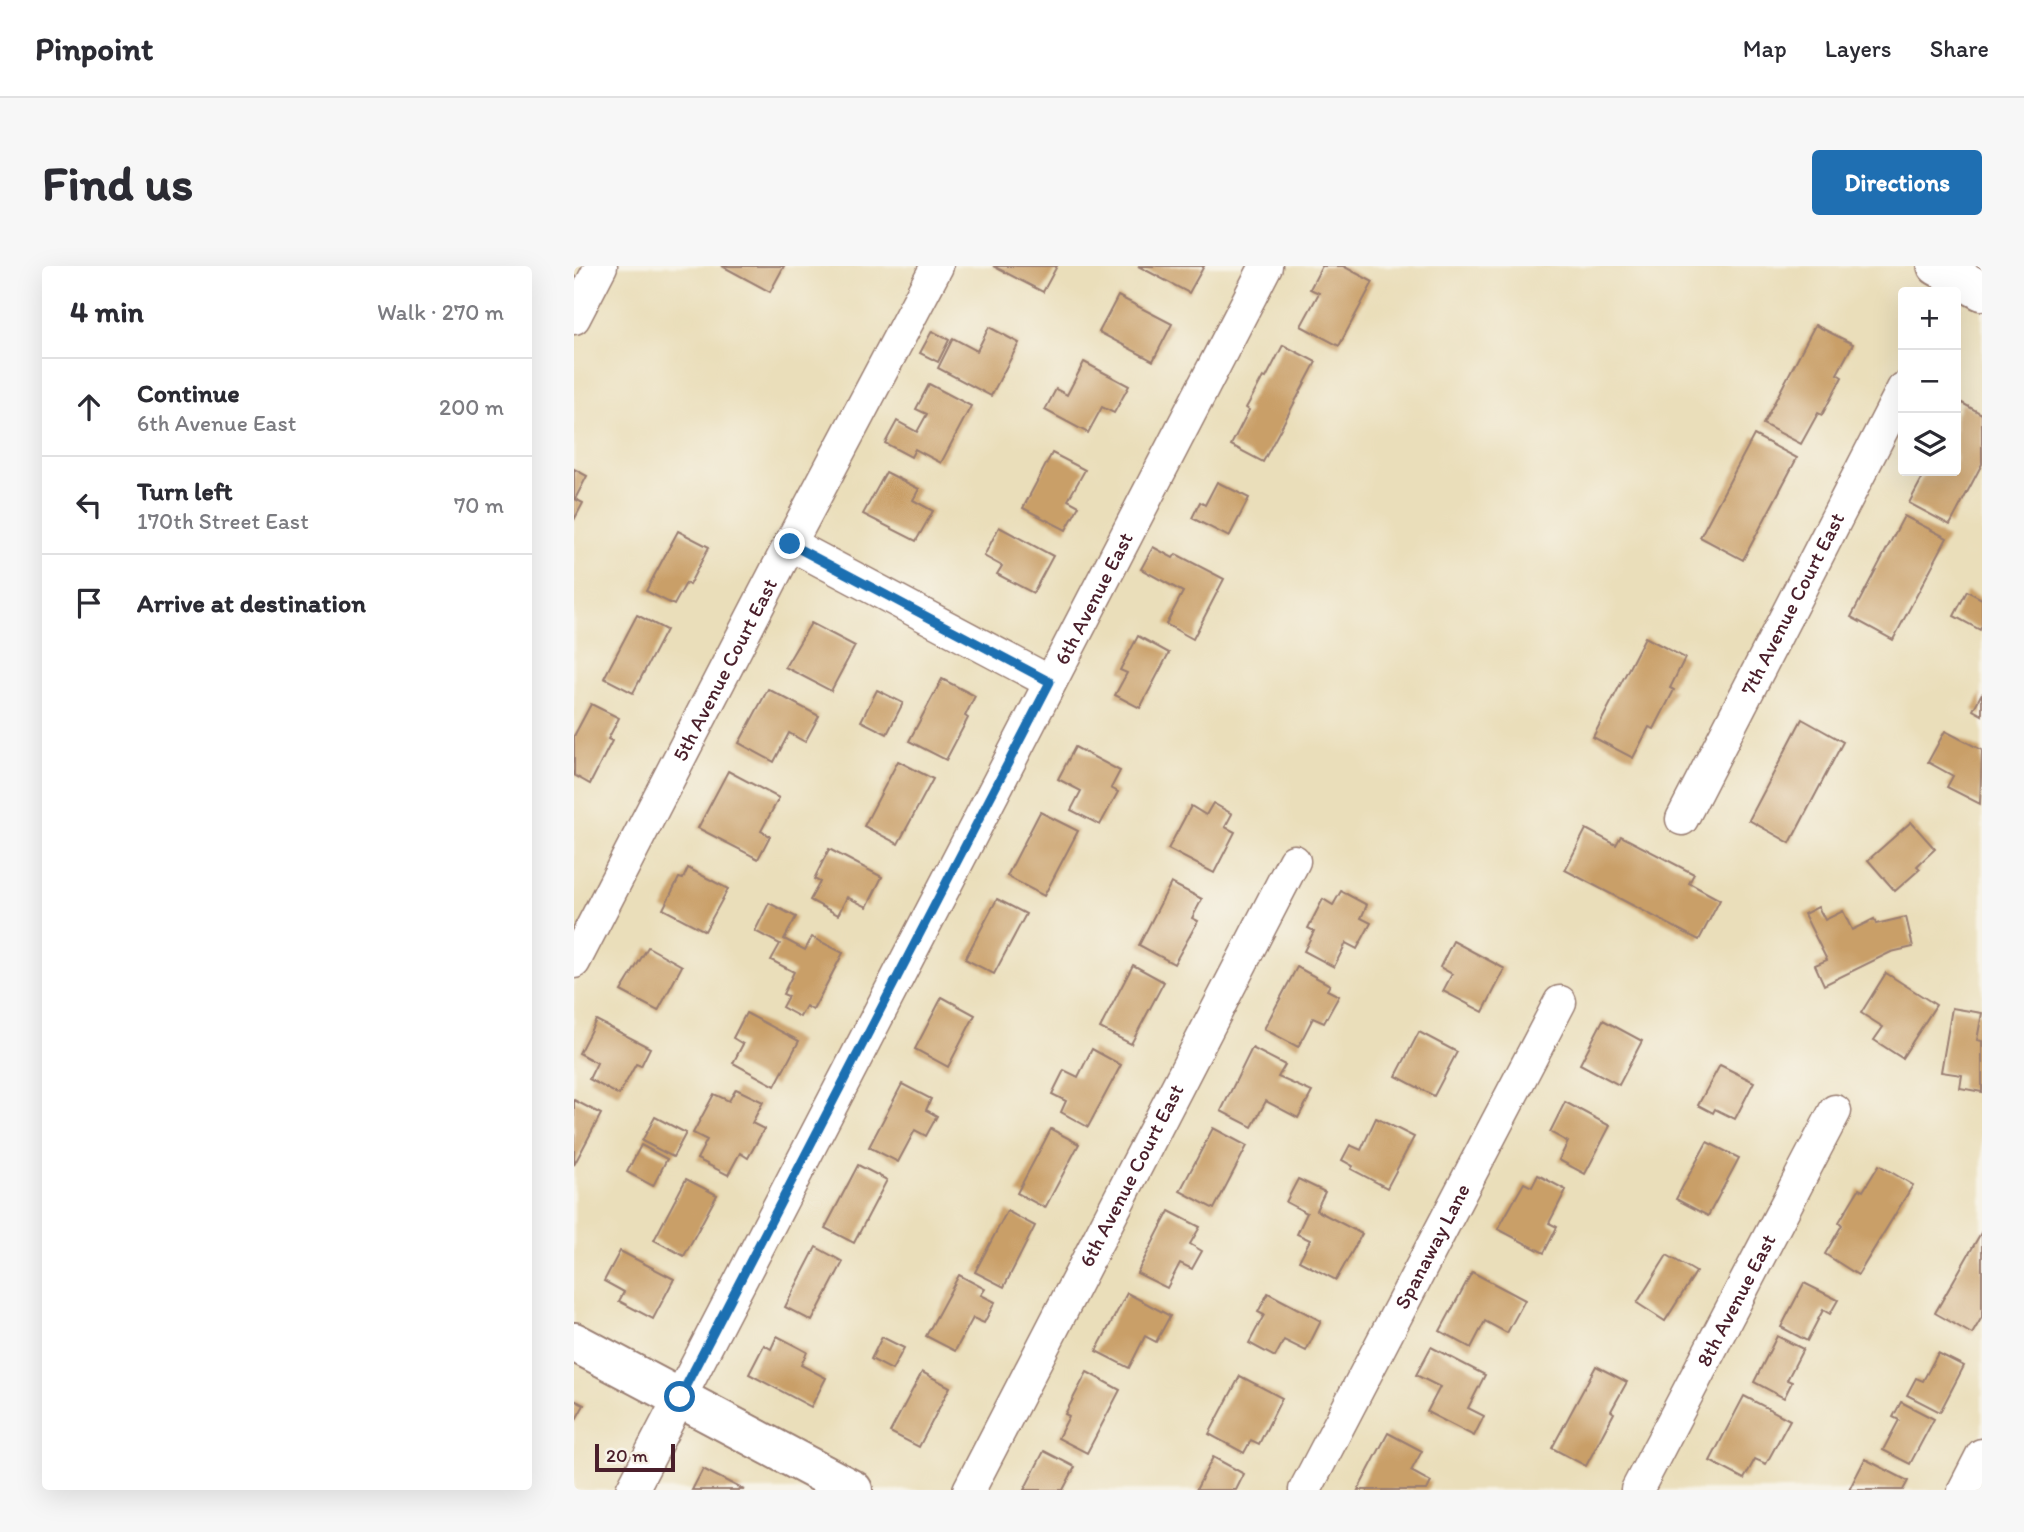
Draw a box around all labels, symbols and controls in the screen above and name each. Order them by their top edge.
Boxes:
text: Pinpoint [35,29,153,68]
text: Map [1743,34,1787,63]
text: Layers [1825,34,1892,63]
text: Share [1930,34,1989,63]
button: Directions [1812,150,1982,215]
text: Find us [42,153,193,212]
map controls [1898,287,1961,476]
button: + [1898,287,1961,350]
text: 4 min [70,293,144,330]
text: Walk · 270 m [377,298,504,326]
button: − [1898,350,1961,413]
text: Continue [137,377,240,409]
icon: ahead [70,388,108,426]
text: 200 m [439,393,504,421]
text: 6th Avenue East [137,409,296,437]
button: layers [1898,413,1961,476]
text: Turn left [137,475,233,507]
icon: left [70,486,108,524]
text: 70 m [454,491,504,519]
text: 170th Street East [137,507,309,535]
street label: 7th Avenue Court East [1735,508,1849,699]
route end [774,528,805,559]
street label: 6th Avenue East [1049,528,1138,669]
street label: 5th Avenue Court East [667,574,782,765]
icon: arrive [70,584,108,622]
text: Arrive at destination [137,587,366,619]
street label: 6th Avenue Court East [1073,1080,1189,1271]
street label: Spanaway Lane [1389,1179,1475,1313]
street label: 8th Avenue East [1691,1229,1781,1371]
route start [664,1381,695,1412]
scale bar [595,1441,676,1473]
text: 20 m [606,1444,648,1467]

